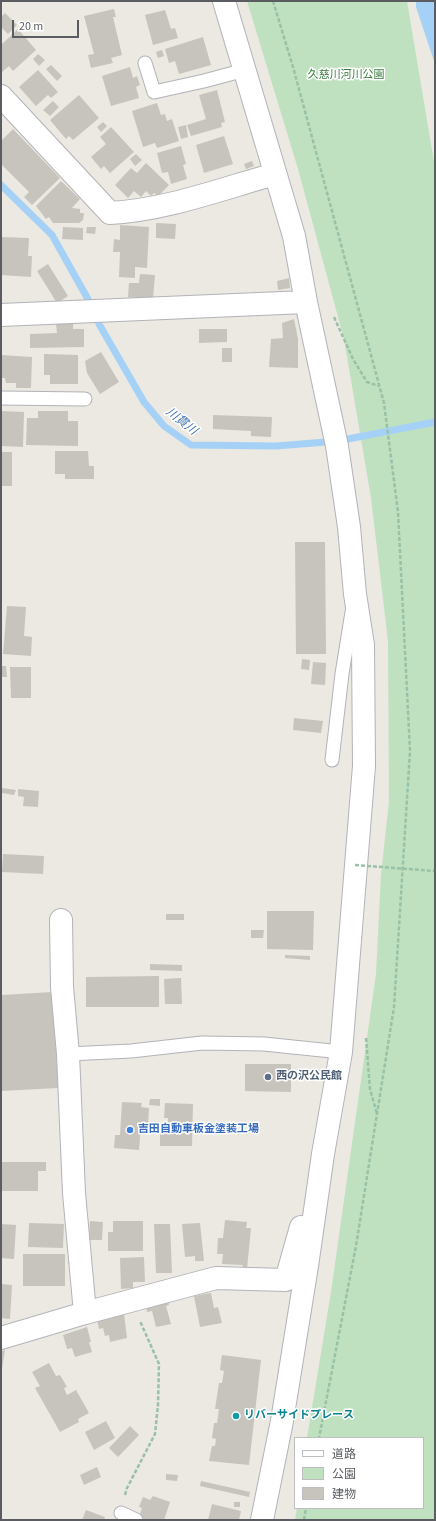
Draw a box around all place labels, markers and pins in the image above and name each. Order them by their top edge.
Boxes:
place label: 西の沢公民館 [276,1070,342,1084]
marker: 西の沢公民館 [263,1072,273,1082]
place label: 吉田自動車板金塗装工場 [138,1123,259,1137]
marker: 吉田自動車板金塗装工場 [125,1125,135,1135]
place label: リバーサイドプレース [244,1409,354,1423]
marker: リバーサイドプレース [231,1411,241,1421]

